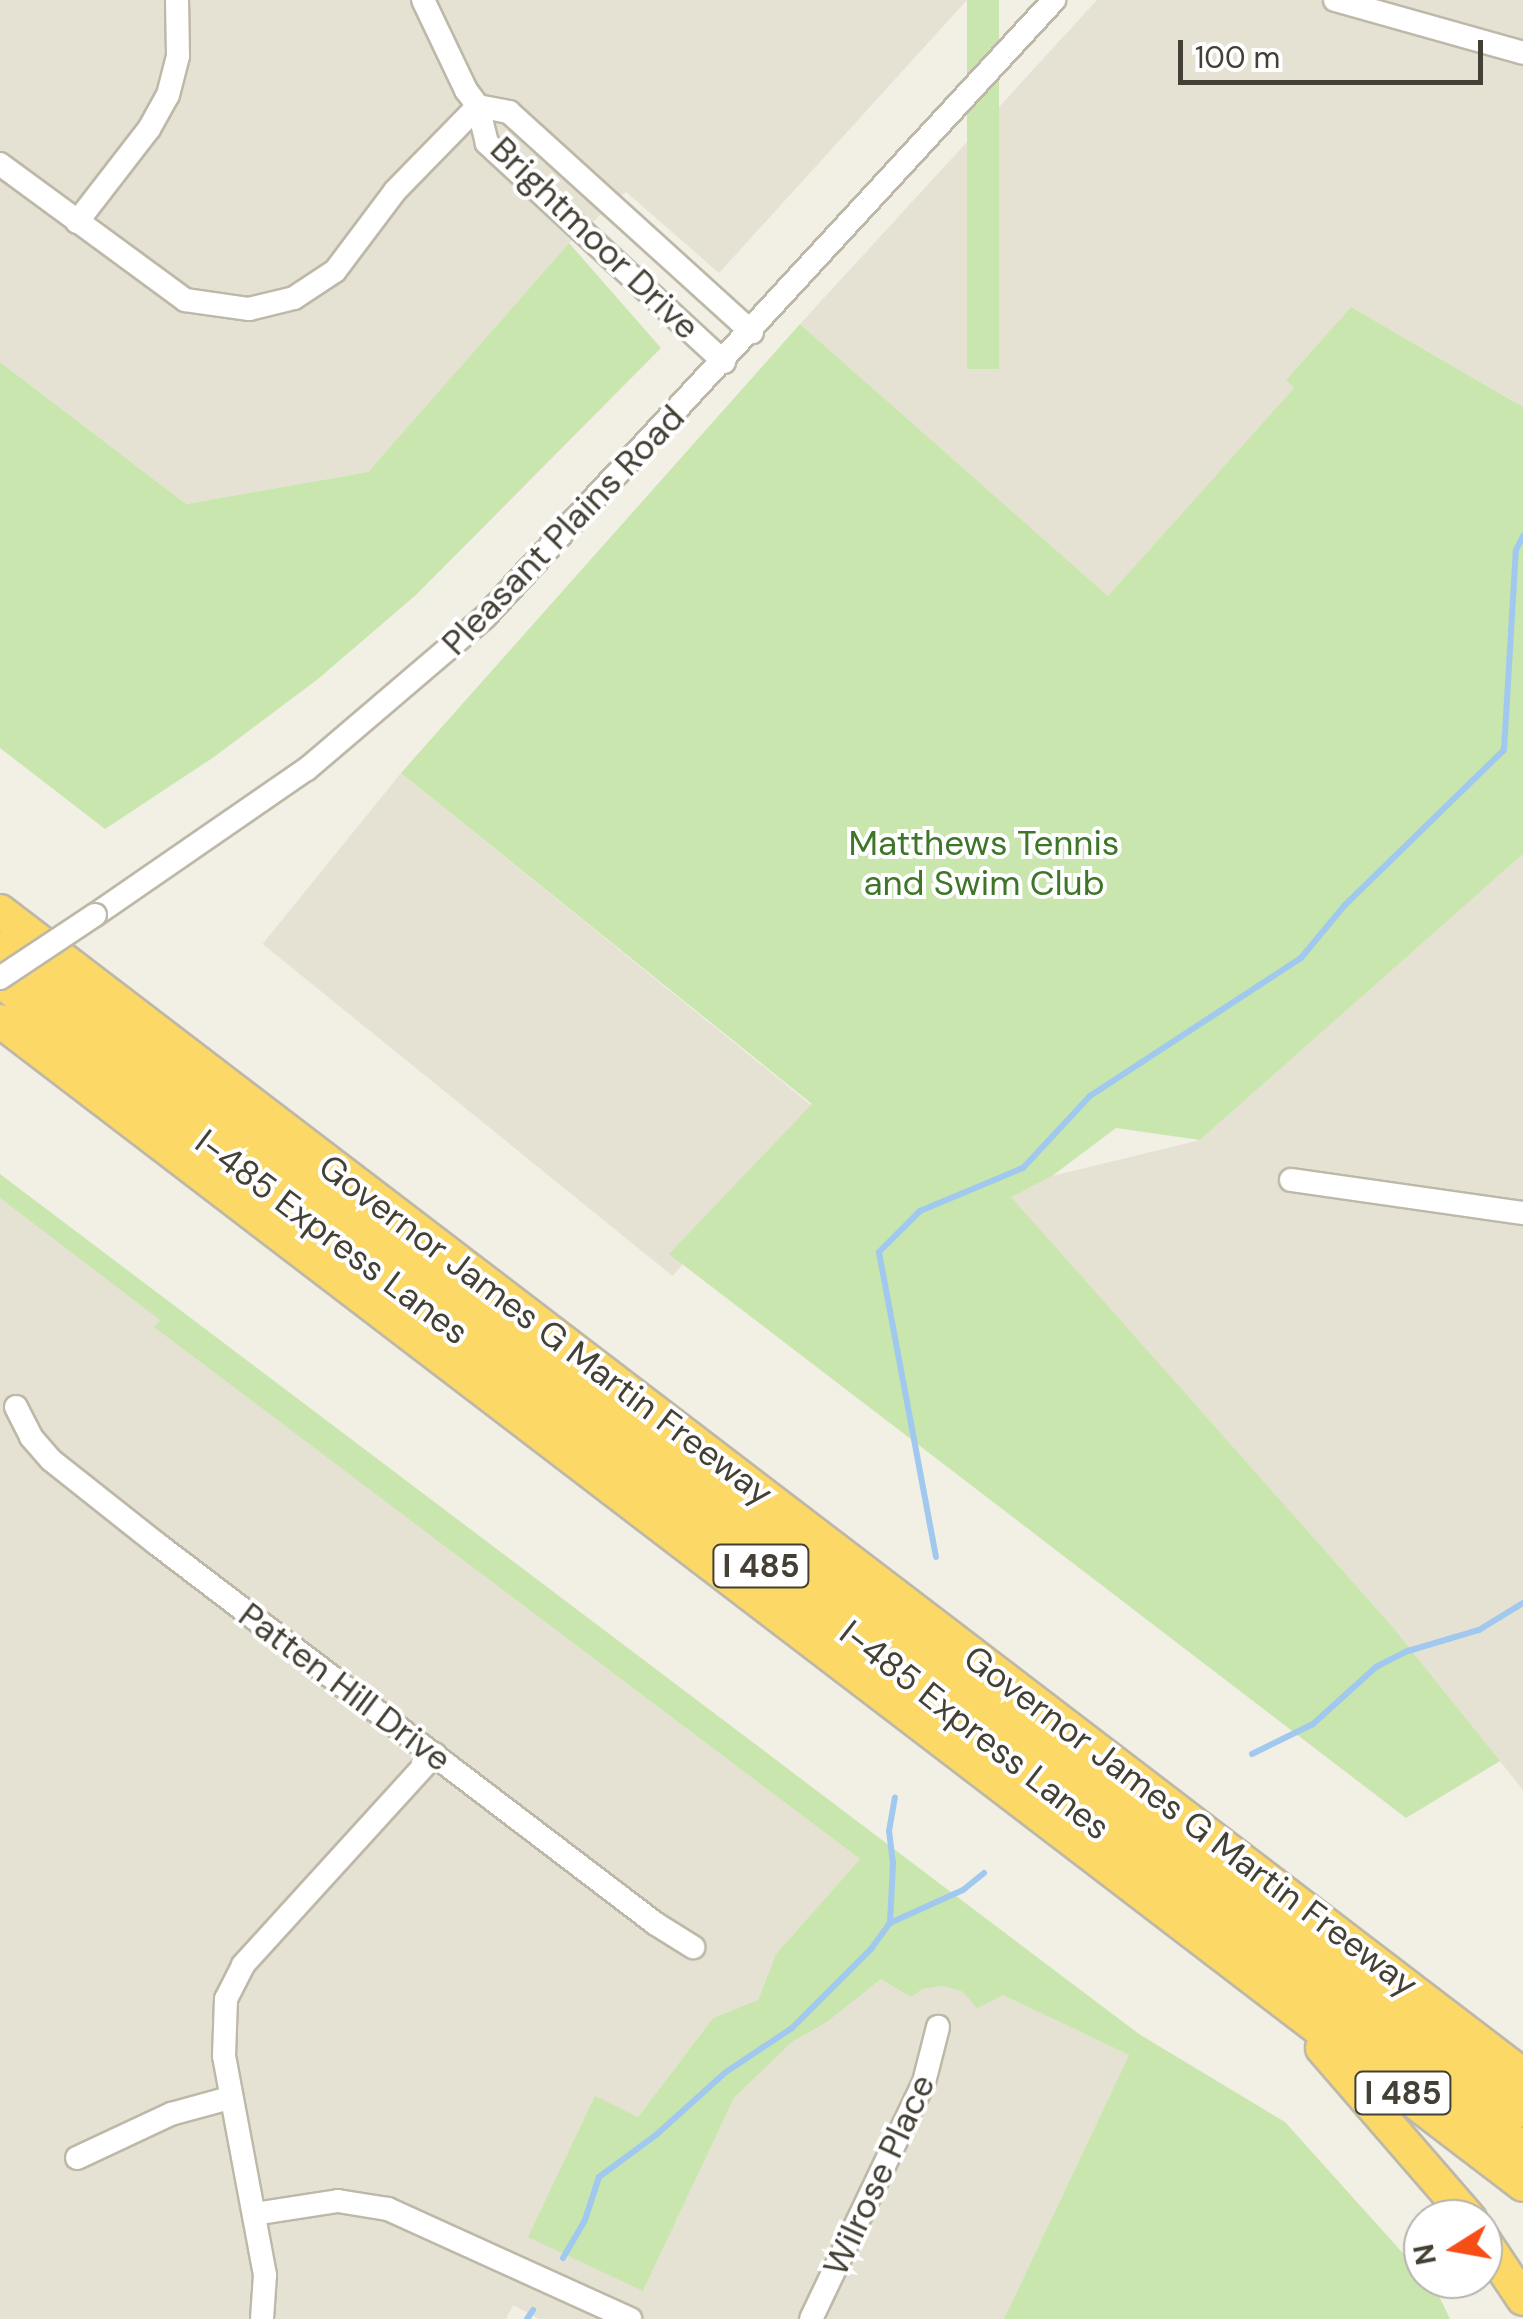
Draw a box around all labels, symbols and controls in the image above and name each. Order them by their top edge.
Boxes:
scale bar [1183,20,1488,82]
text: 100 m [1195,38,1280,77]
street label: Brightmoor Drive [482,128,708,348]
street label: Pleasant Plains Road [433,396,693,664]
park label: Matthews Tennis and Swim Club [849,822,1119,904]
street label: I-485 Express Lanes [187,1121,477,1353]
street label: Governor James G Martin Freeway [311,1146,781,1514]
road number: I 485 [711,1539,811,1593]
street label: Patten Hill Drive [231,1594,459,1780]
street label: I-485 Express Lanes [832,1612,1118,1848]
street label: Governor James G Martin Freeway [956,1637,1426,2005]
road number: I 485 [1353,2066,1453,2120]
street label: Wilrose Place [814,2068,944,2282]
north arrow [1403,2199,1503,2299]
text: N [1405,2241,1445,2268]

